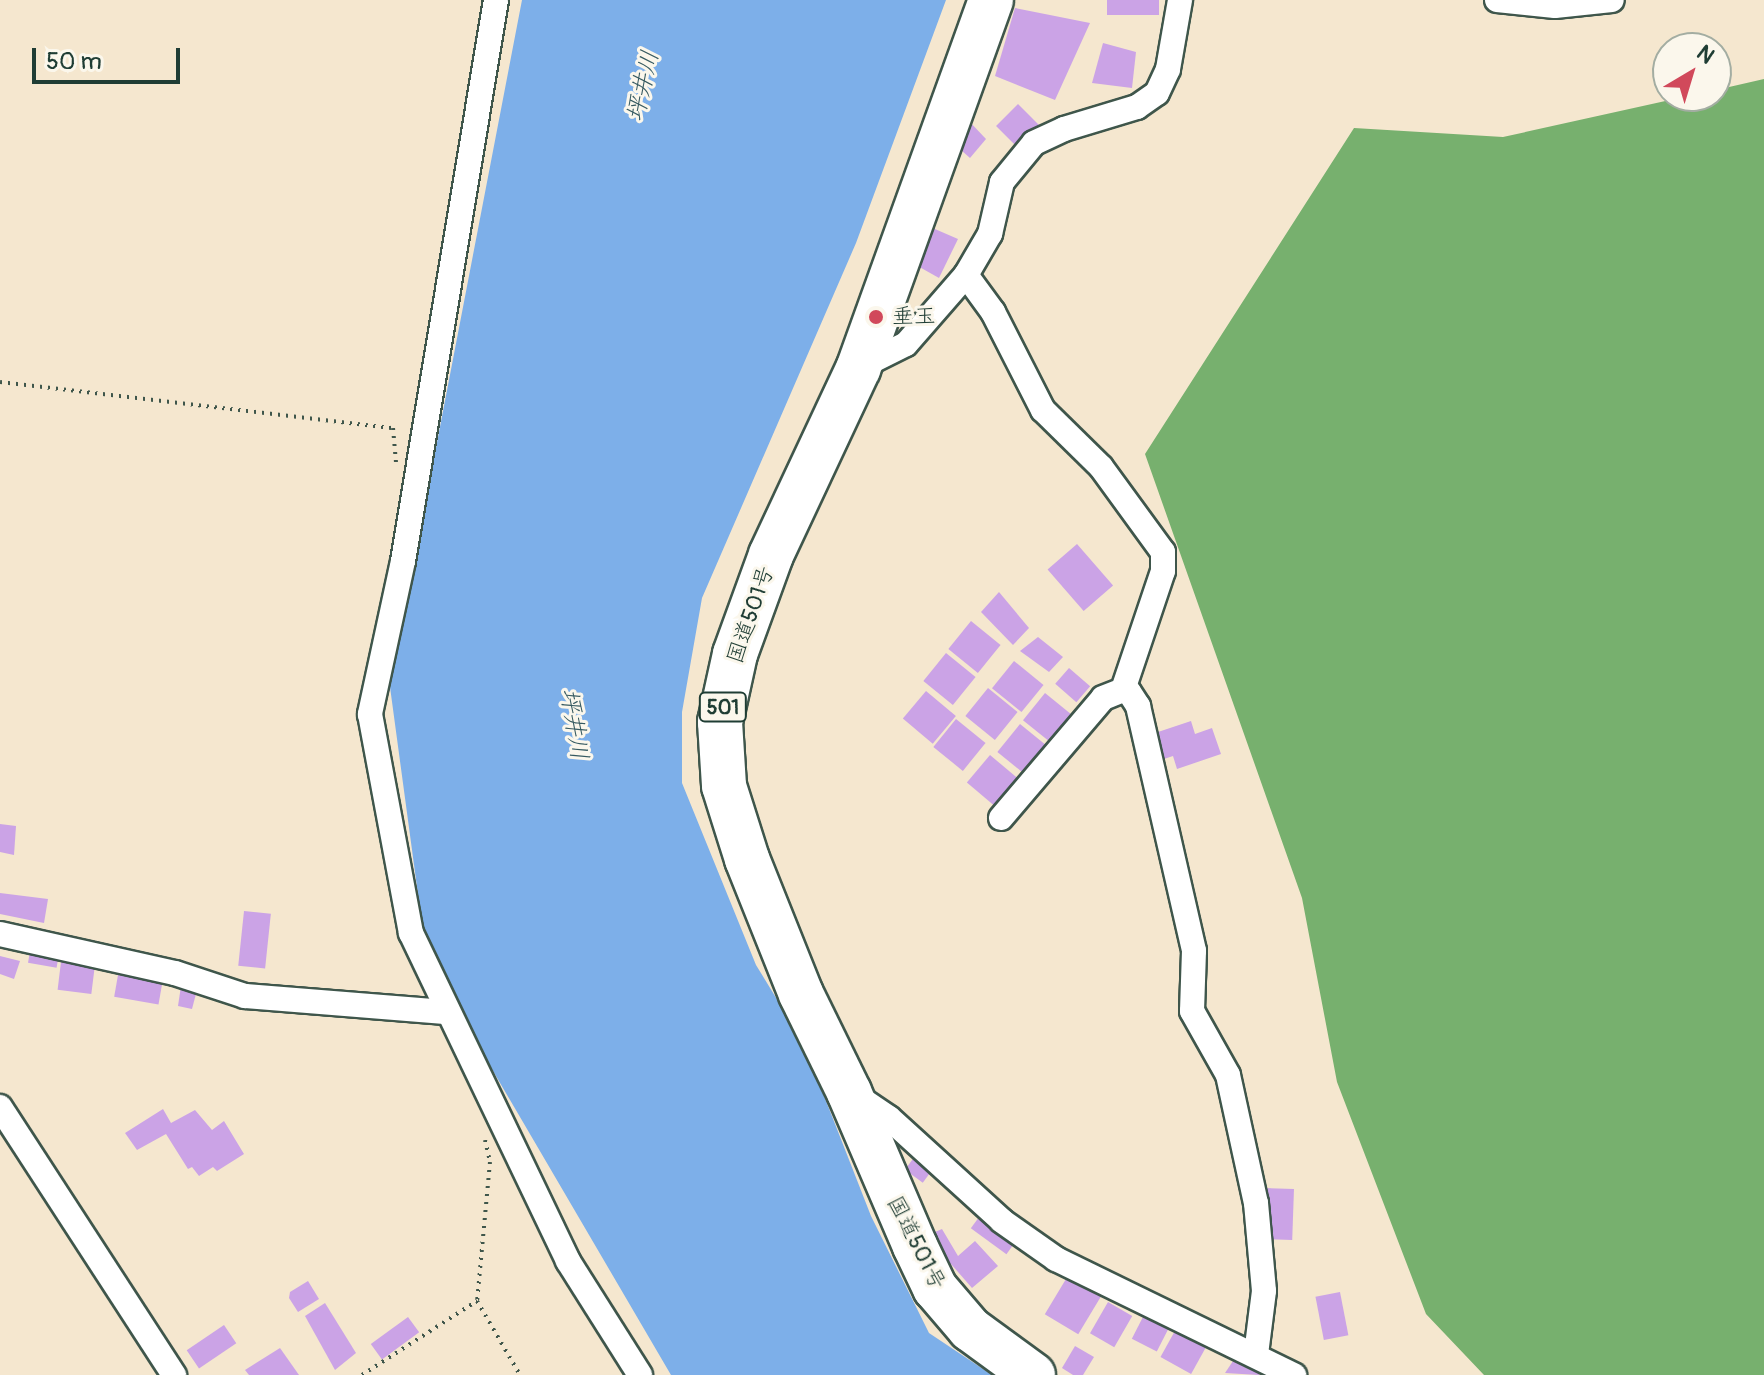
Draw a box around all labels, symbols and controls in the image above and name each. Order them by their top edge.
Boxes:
scale bar [36,32,184,82]
north arrow [1652,32,1732,112]
text: N [1691,39,1720,70]
text: 50 m [46,47,102,76]
water label: 坪井川 [621,48,665,124]
place label: 垂玉 [892,304,936,330]
marker: 垂玉 [867,308,885,326]
street label: 国道501号 [722,563,780,667]
water label: 坪井川 [554,686,594,762]
road number: 501 [697,691,749,723]
street label: 国道501号 [881,1192,951,1294]

